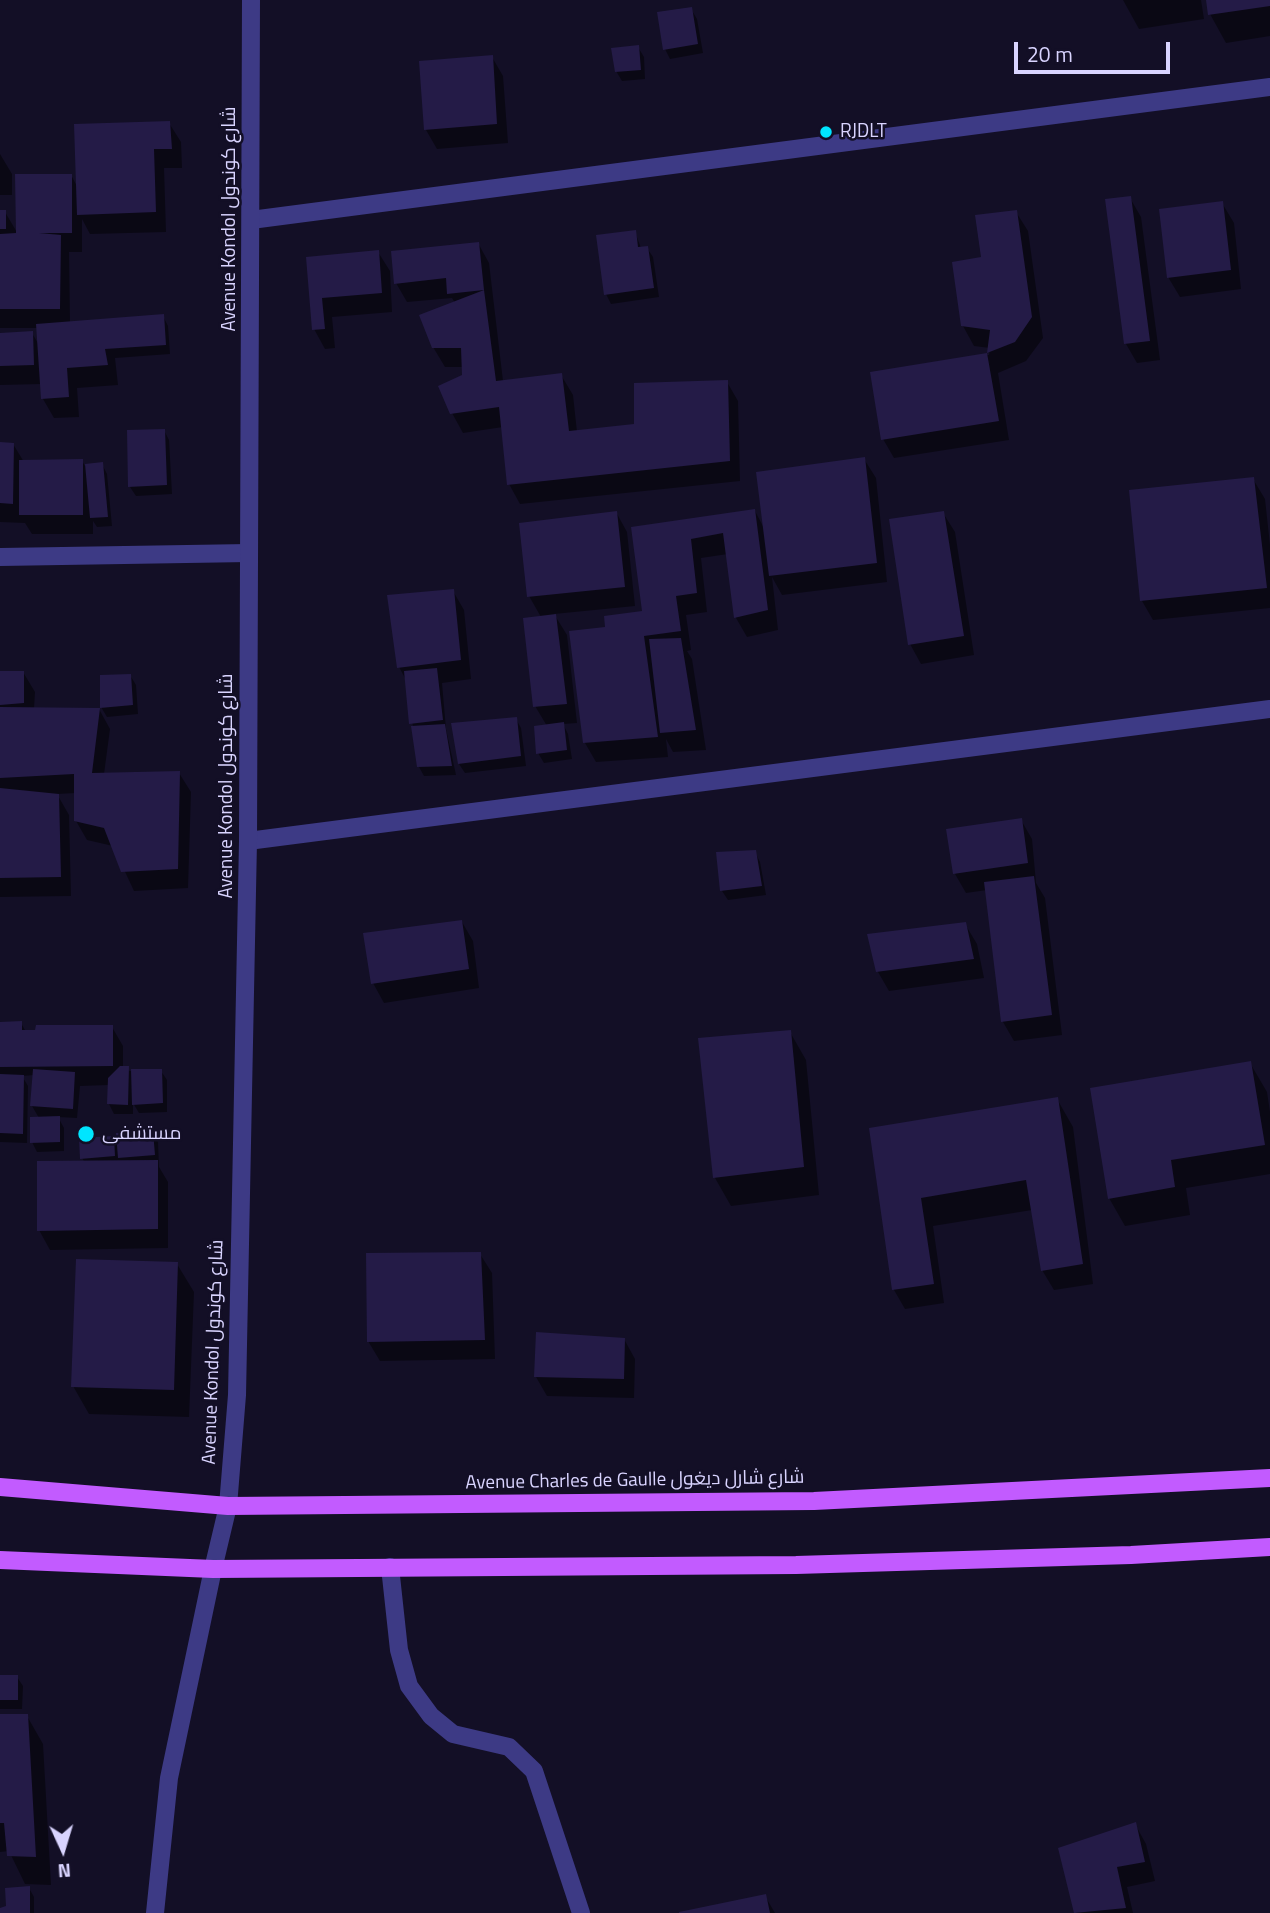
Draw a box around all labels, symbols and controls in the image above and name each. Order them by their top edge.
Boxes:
scale bar [1018,28,1174,72]
text: 20 m [1027,38,1073,70]
street label: Avenue Kondol شارع كوندول [219,106,241,332]
place label: RJDLT [840,121,887,143]
marker: RJDLT [818,124,834,140]
street label: Avenue Kondol شارع كوندول [216,673,238,899]
place label: مستشفى [102,1123,181,1145]
marker: مستشفى [76,1124,96,1144]
street label: Avenue Kondol شارع كوندول [199,1239,229,1465]
street label: Avenue Charles de Gaulle شارع شارل ديغول [465,1467,805,1495]
north arrow [28,1815,98,1885]
text: N [57,1857,72,1886]

